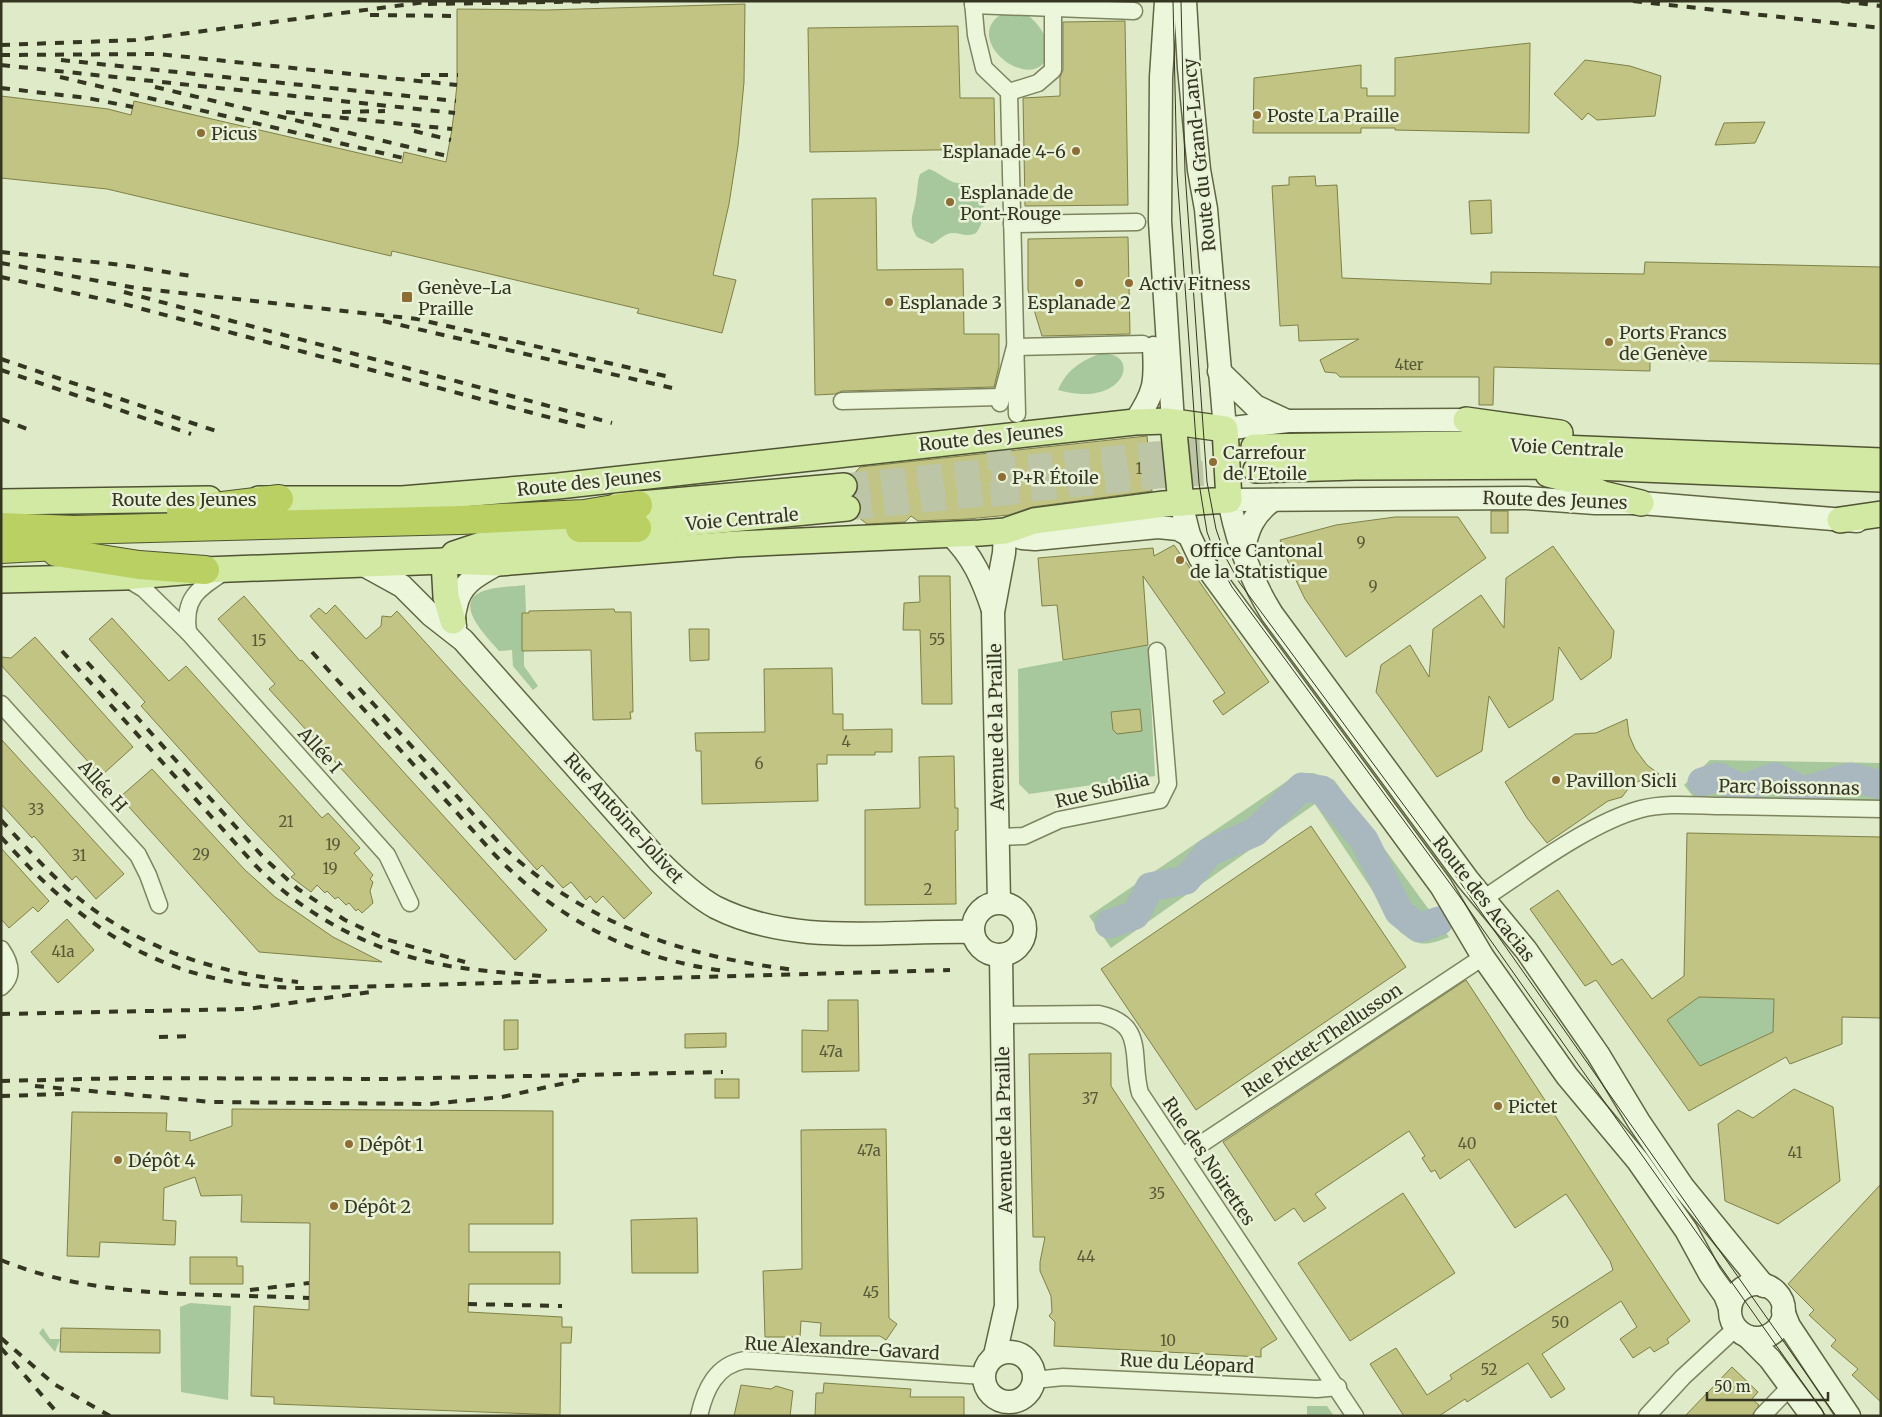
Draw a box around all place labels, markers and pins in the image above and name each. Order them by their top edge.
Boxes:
place label: Poste La Praille [1267,104,1399,127]
marker: Poste La Praille [1251,109,1263,121]
place label: Picus [211,122,258,145]
marker: Picus [195,127,207,139]
place label: Esplanade 4-6 [942,140,1066,163]
marker: Esplanade 4-6 [1070,145,1082,157]
place label: Esplanade de Pont-Rouge [960,181,1073,225]
marker: Esplanade de Pont-Rouge [944,196,956,208]
place label: Activ Fitness [1138,272,1251,295]
place label: Genève-La Praille [418,276,512,320]
marker: Esplanade 2 [1073,277,1085,289]
marker: Activ Fitness [1123,277,1135,289]
marker: Genève-La Praille [400,290,414,304]
place label: Esplanade 3 [899,291,1002,314]
place label: Esplanade 2 [1027,291,1131,314]
marker: Esplanade 3 [883,296,895,308]
place label: Ports Francs de Genève [1619,321,1727,365]
marker: Ports Francs de Genève [1603,336,1615,348]
place label: Carrefour de l'Etoile [1223,441,1307,485]
marker: Carrefour de l'Etoile [1207,456,1219,468]
place label: P+R Étoile [1012,466,1099,489]
marker: P+R Étoile [996,471,1008,483]
place label: Office Cantonal de la Statistique [1190,539,1327,583]
marker: Office Cantonal de la Statistique [1174,554,1186,566]
place label: Pavillon Sicli [1566,769,1677,792]
marker: Pavillon Sicli [1550,774,1562,786]
place label: Pictet [1508,1095,1557,1118]
marker: Pictet [1492,1100,1504,1112]
place label: Dépôt 1 [359,1133,424,1156]
marker: Dépôt 1 [343,1138,355,1150]
place label: Dépôt 4 [128,1149,196,1172]
marker: Dépôt 4 [112,1154,124,1166]
place label: Dépôt 2 [344,1195,411,1218]
marker: Dépôt 2 [328,1200,340,1212]

